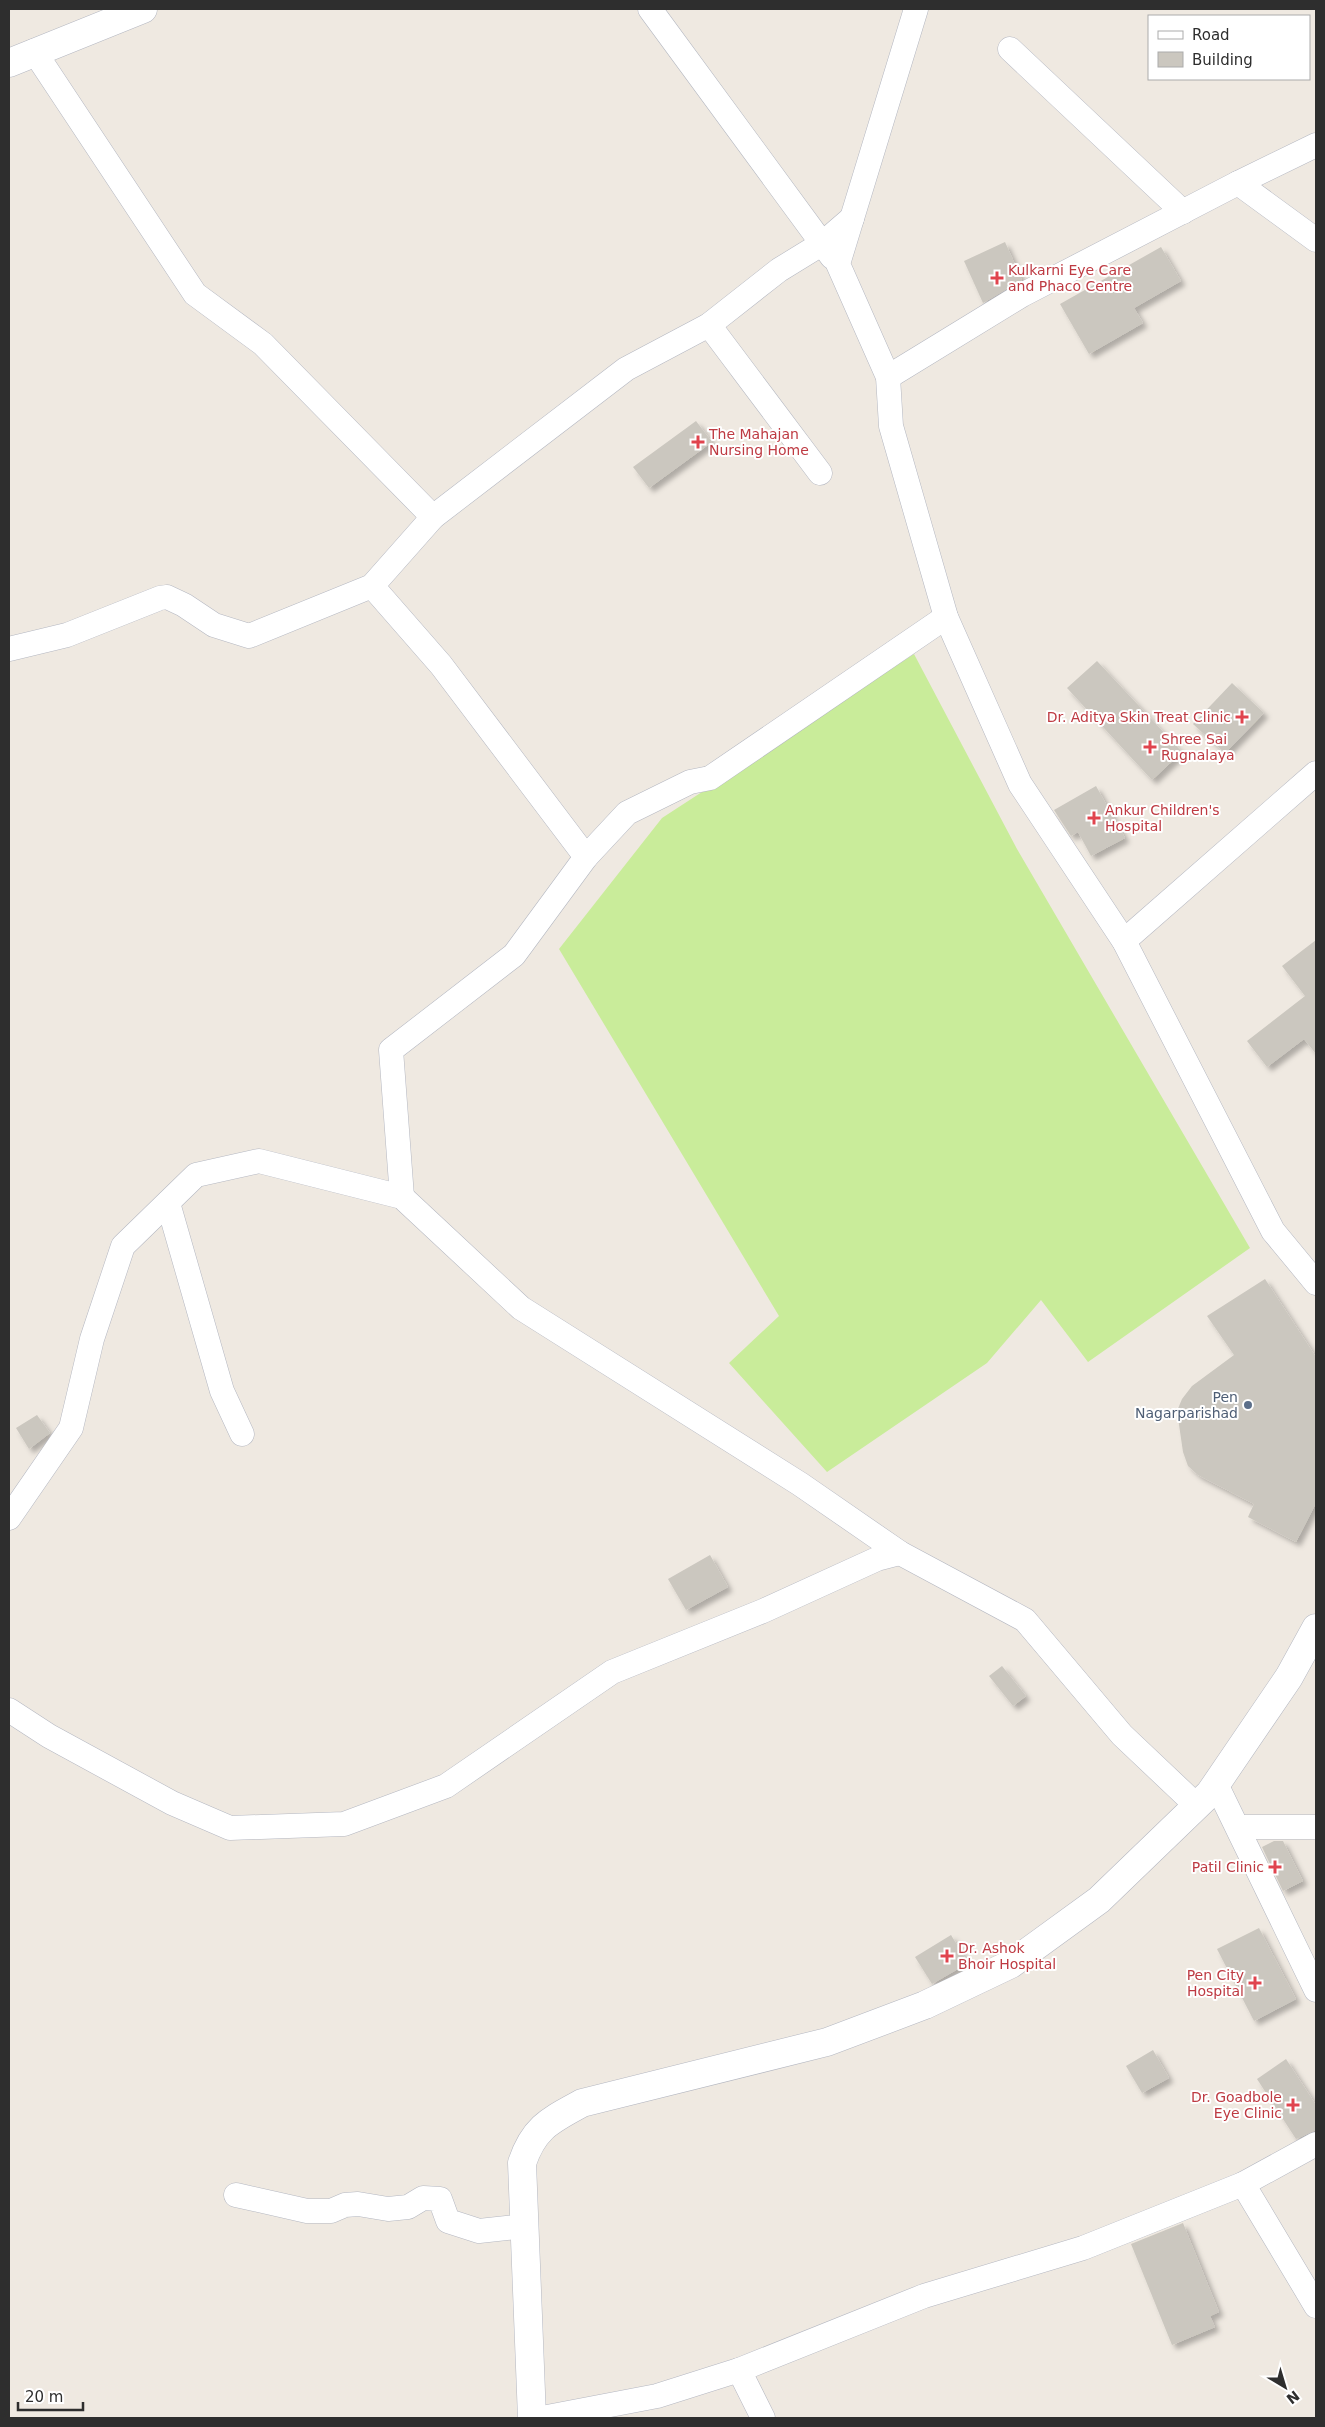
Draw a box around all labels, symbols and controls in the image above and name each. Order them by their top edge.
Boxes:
legend [1148,15,1310,80]
text: Road [1192,26,1230,44]
text: Building [1192,51,1253,69]
place label: Kulkarni Eye Care and Phaco Centre [1008,262,1132,294]
marker: Kulkarni Eye Care and Phaco Centre [990,271,1004,285]
place label: The Mahajan Nursing Home [708,426,809,458]
marker: The Mahajan Nursing Home [691,435,705,449]
place label: Dr. Aditya Skin Treat Clinic [1047,709,1231,725]
marker: Dr. Aditya Skin Treat Clinic [1235,710,1249,724]
place label: Shree Sai Rugnalaya [1161,731,1235,763]
marker: Shree Sai Rugnalaya [1143,740,1157,754]
place label: Ankur Children's Hospital [1105,802,1220,834]
marker: Ankur Children's Hospital [1087,811,1101,825]
place label: Pen Nagarparishad [1135,1389,1238,1421]
marker: Pen Nagarparishad [1242,1399,1254,1411]
place label: Patil Clinic [1192,1859,1264,1875]
marker: Patil Clinic [1268,1860,1282,1874]
place label: Dr. Ashok Bhoir Hospital [958,1940,1056,1972]
marker: Dr. Ashok Bhoir Hospital [940,1949,954,1963]
place label: Pen City Hospital [1187,1967,1244,1999]
marker: Pen City Hospital [1248,1976,1262,1990]
place label: Dr. Goadbole Eye Clinic [1191,2089,1282,2121]
marker: Dr. Goadbole Eye Clinic [1286,2098,1300,2112]
north arrow [1260,2362,1310,2412]
scale bar [18,2380,82,2412]
text: N [1283,2387,1303,2407]
text: 20 m [25,2388,63,2406]

